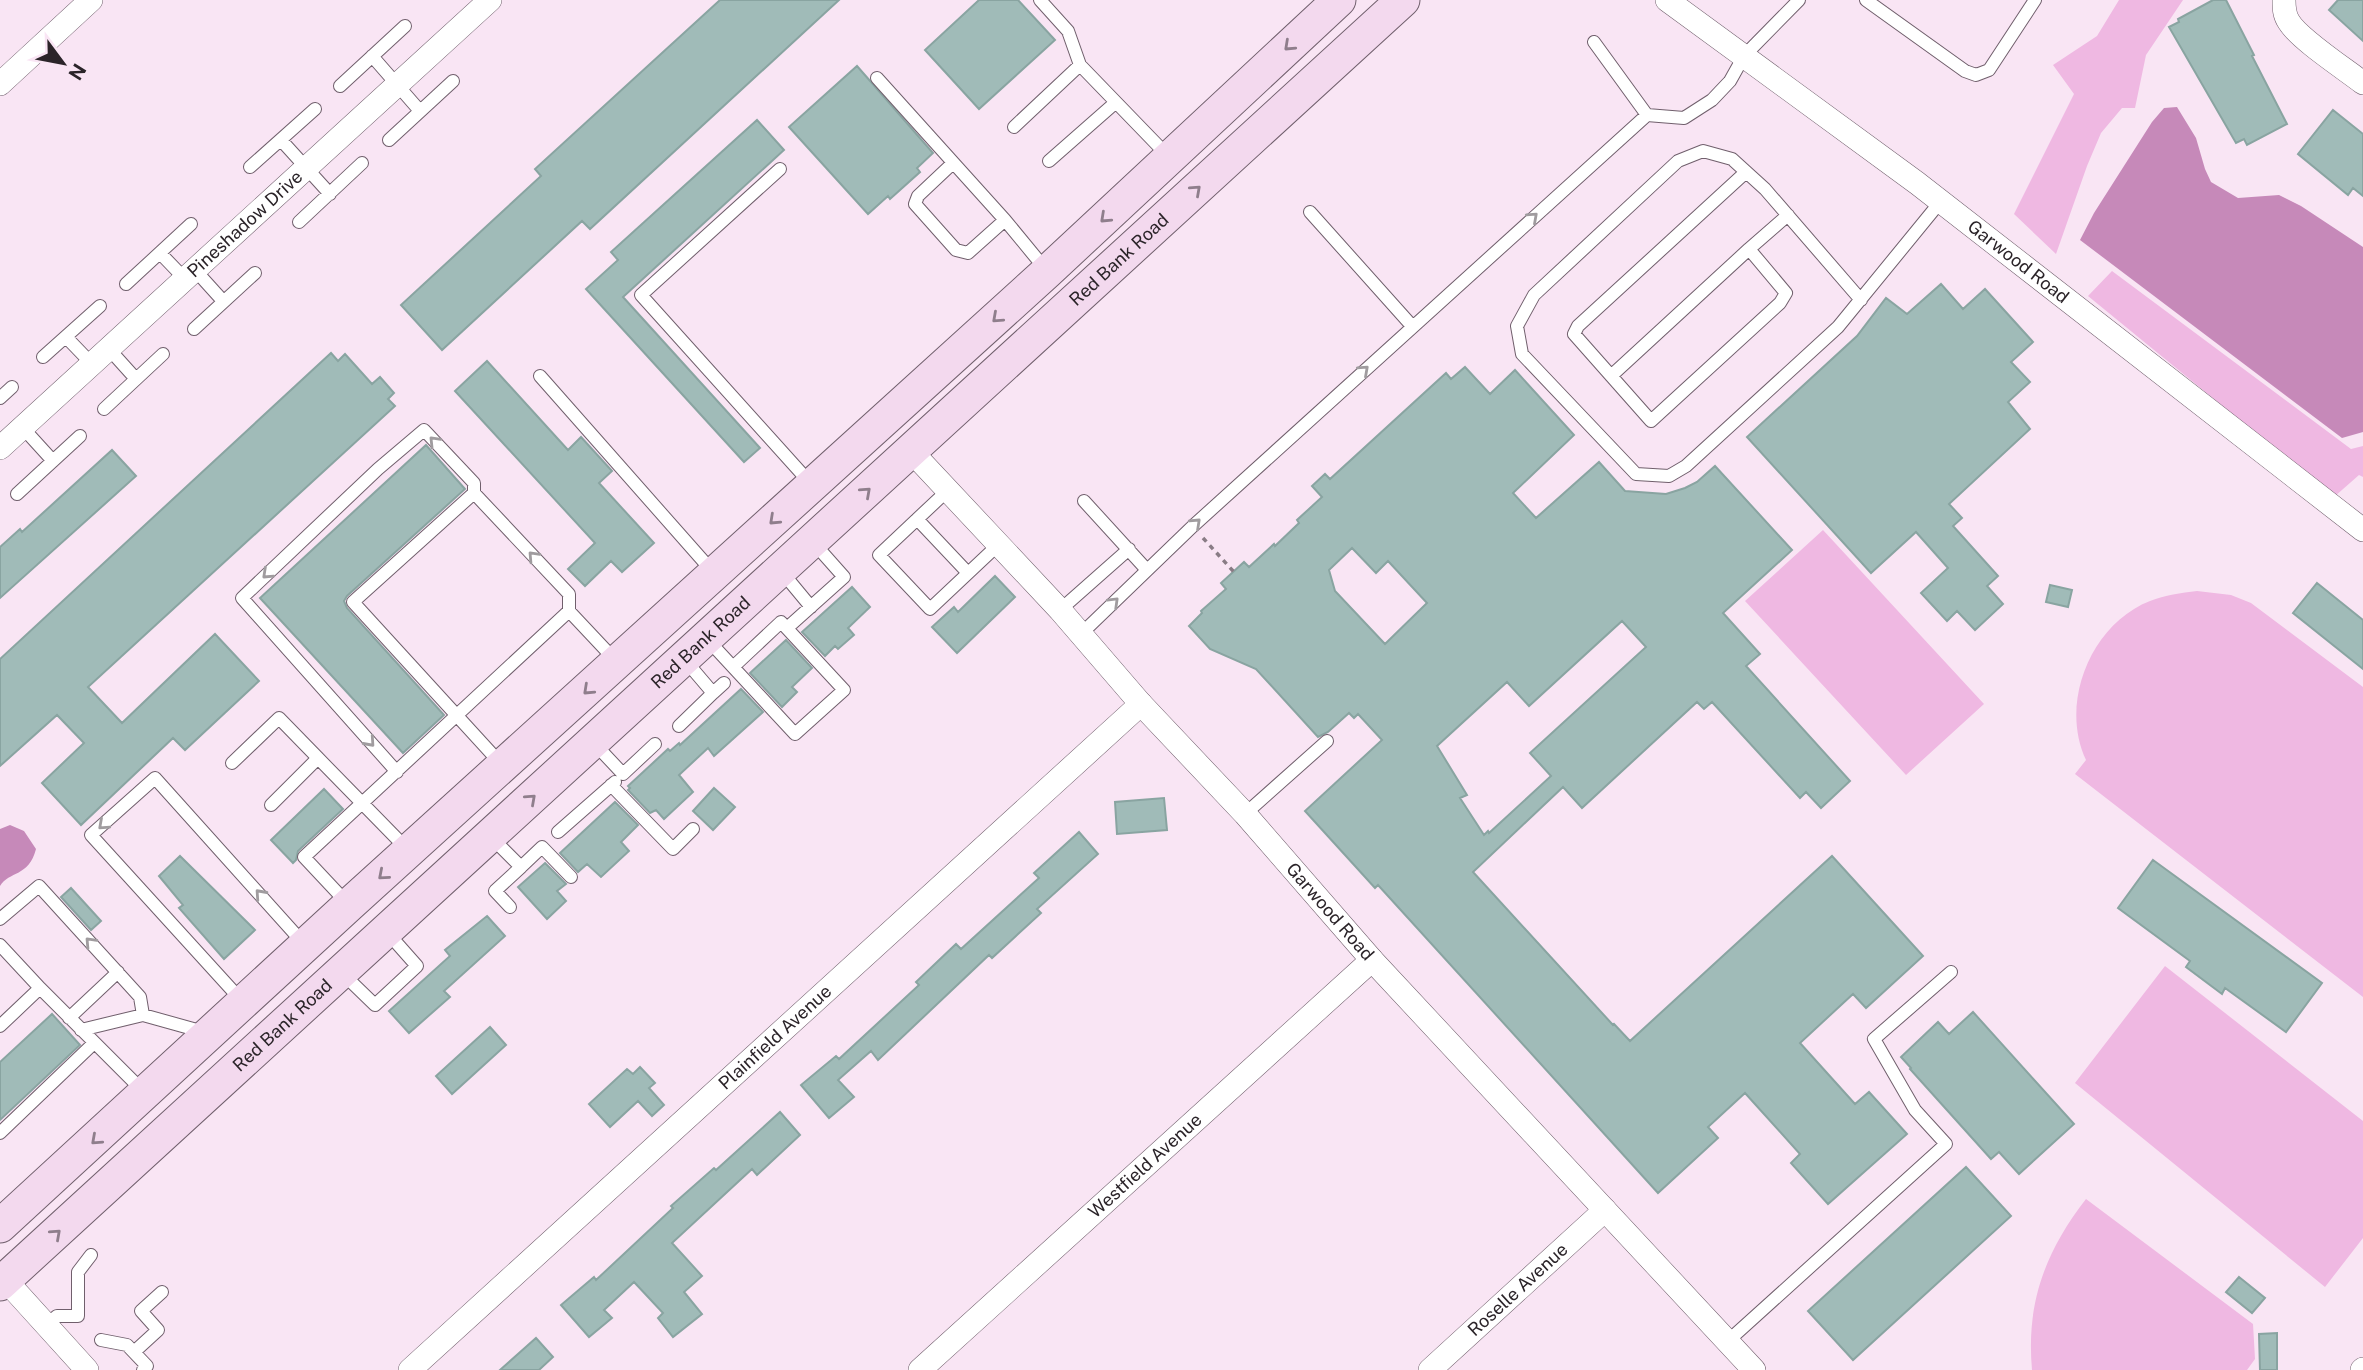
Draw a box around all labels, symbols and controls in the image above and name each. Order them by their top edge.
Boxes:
north arrow [28,28,98,98]
one-way arrow [1284,38,1297,51]
text: N [64,60,91,84]
street label: Pineshadow Drive [183,166,306,281]
one-way arrow [1188,185,1201,198]
street label: Red Bank Road [1065,209,1173,310]
one-way arrow [1100,209,1113,222]
one-way arrow [1525,213,1538,225]
street label: Garwood Road [1964,215,2073,307]
one-way arrow [992,309,1005,322]
one-way arrow [1356,365,1369,378]
one-way arrow [429,436,442,449]
one-way arrow [858,488,871,500]
one-way arrow [769,512,782,525]
one-way arrow [1188,518,1201,531]
one-way arrow [529,551,542,564]
one-way arrow [262,565,275,578]
street label: Red Bank Road [647,592,754,693]
one-way arrow [1106,598,1119,611]
one-way arrow [583,682,596,694]
one-way arrow [362,733,374,746]
one-way arrow [523,794,536,807]
one-way arrow [98,817,111,829]
street label: Garwood Road [1282,858,1379,965]
one-way arrow [378,867,391,880]
one-way arrow [256,889,268,902]
one-way arrow [86,937,98,950]
street label: Red Bank Road [228,975,336,1076]
street label: Plainfield Avenue [714,980,836,1094]
street label: Westfield Avenue [1084,1109,1206,1222]
one-way arrow [91,1131,104,1144]
one-way arrow [48,1229,61,1242]
street label: Roselle Avenue [1463,1238,1572,1340]

